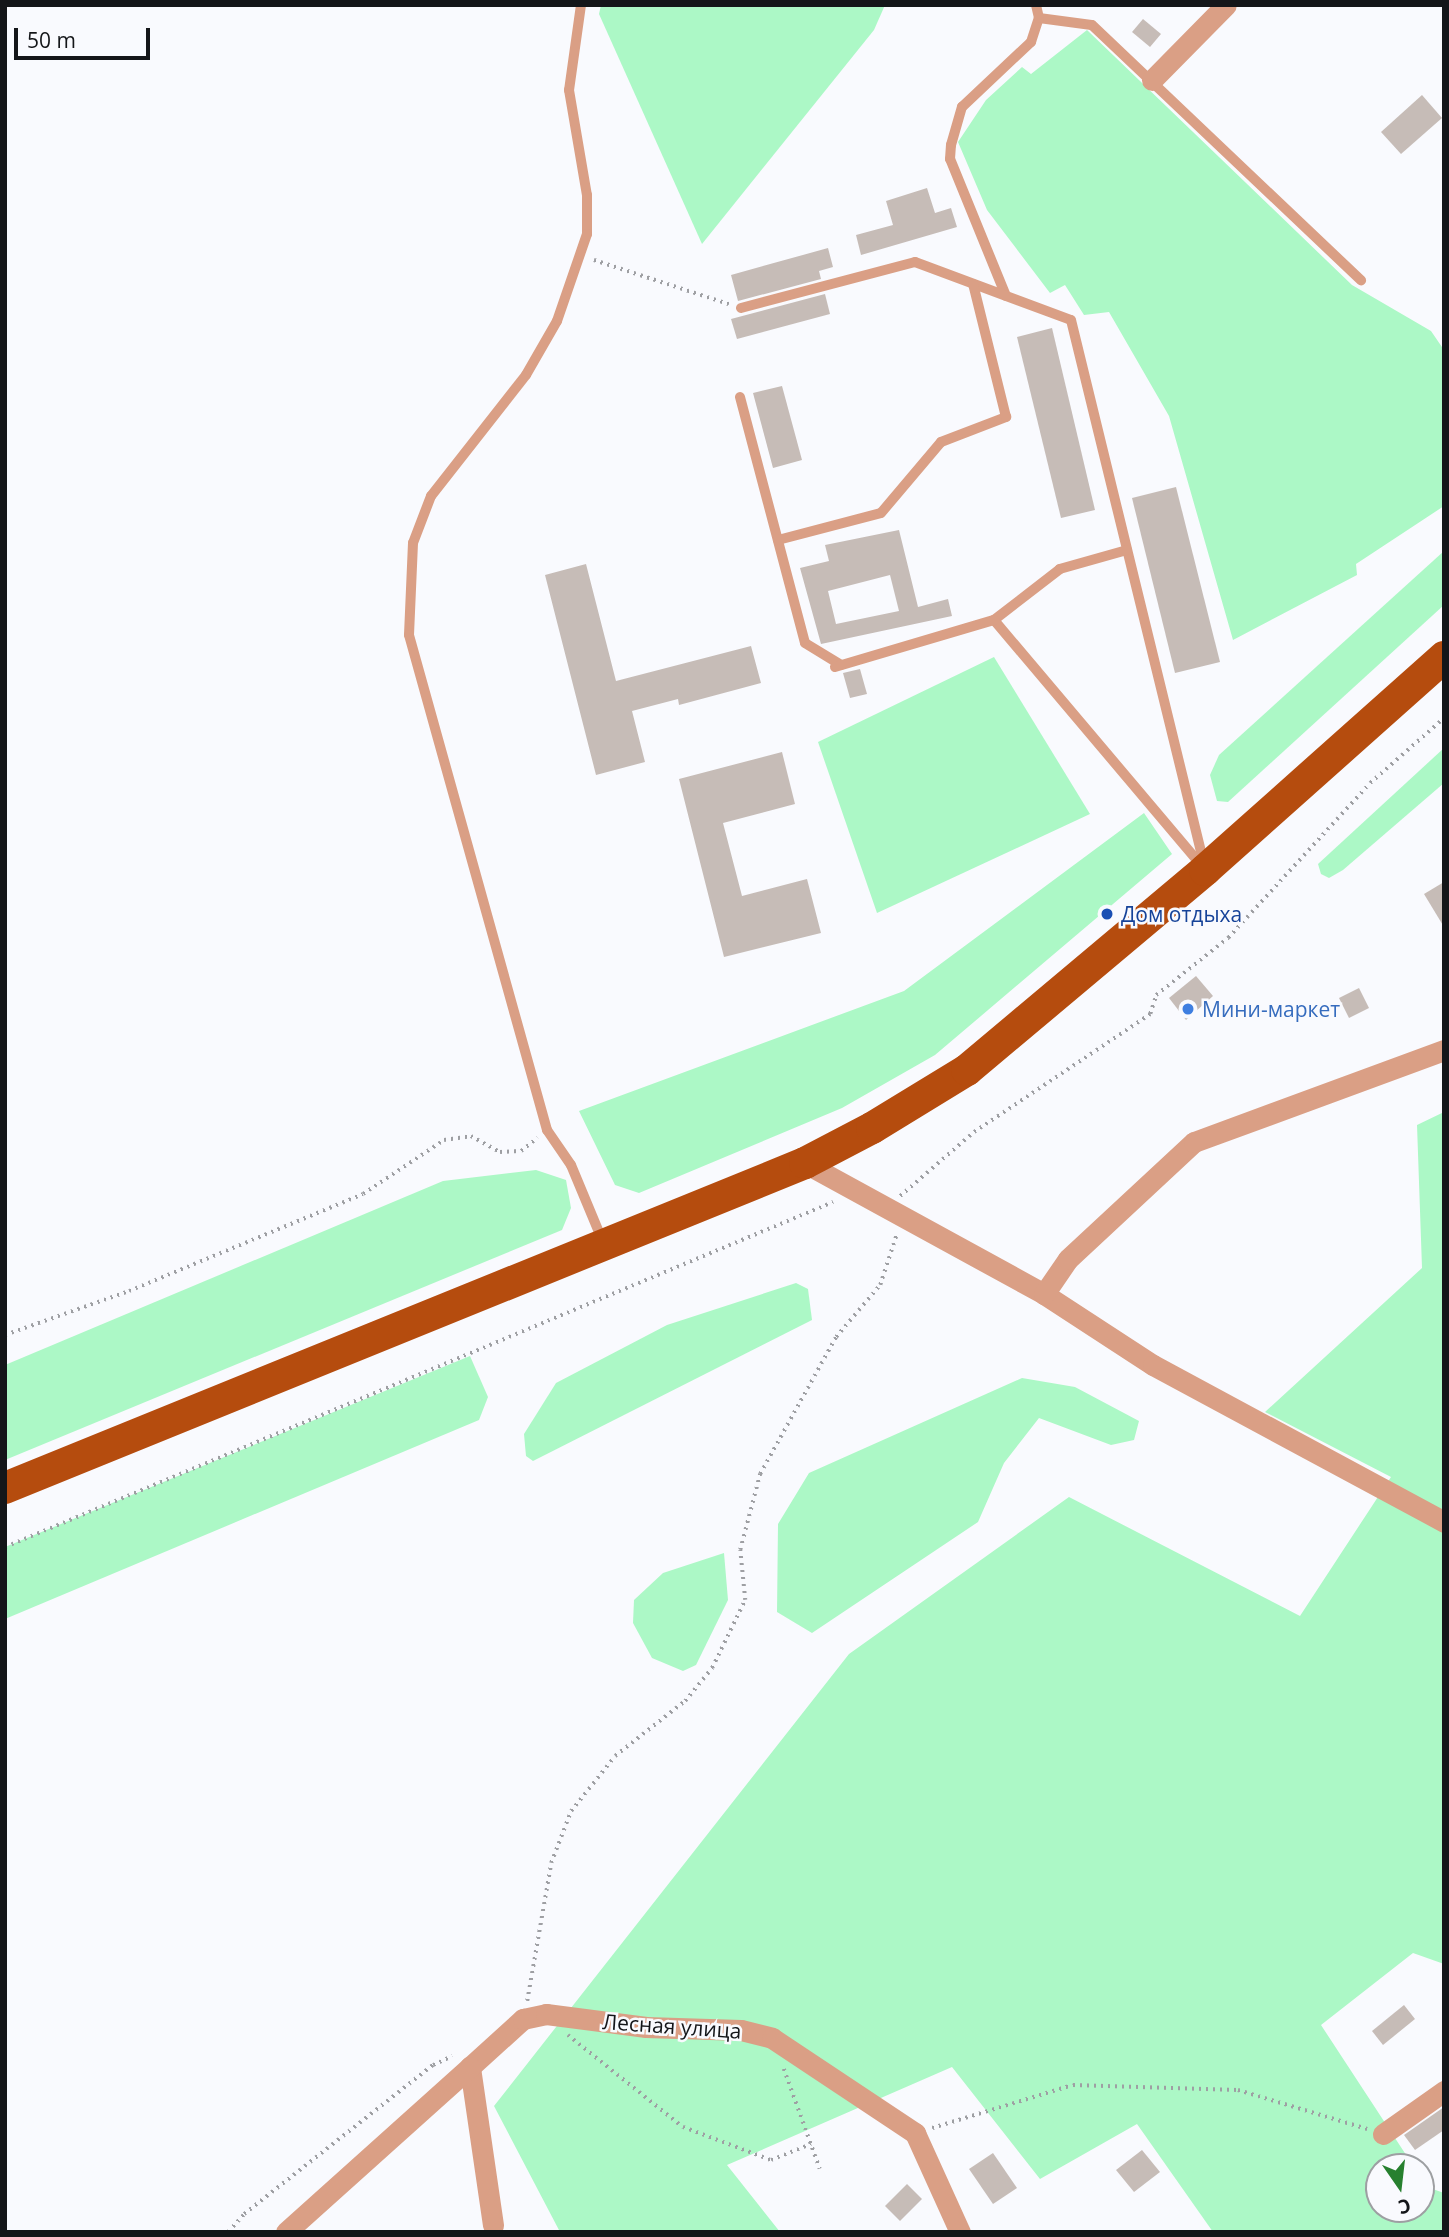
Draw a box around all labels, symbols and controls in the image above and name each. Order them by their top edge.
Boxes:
scale bar [18,14,154,58]
text: 50 m [27,26,76,54]
place label: Дом отдыха [1121,901,1242,927]
marker: Дом отдыха [1099,906,1115,922]
place label: Мини-маркет [1202,996,1340,1022]
marker: Мини-маркет [1180,1001,1196,1017]
street label: Лесная улица [602,2009,742,2043]
north arrow [1365,2153,1435,2223]
text: С [1396,2192,1414,2221]

